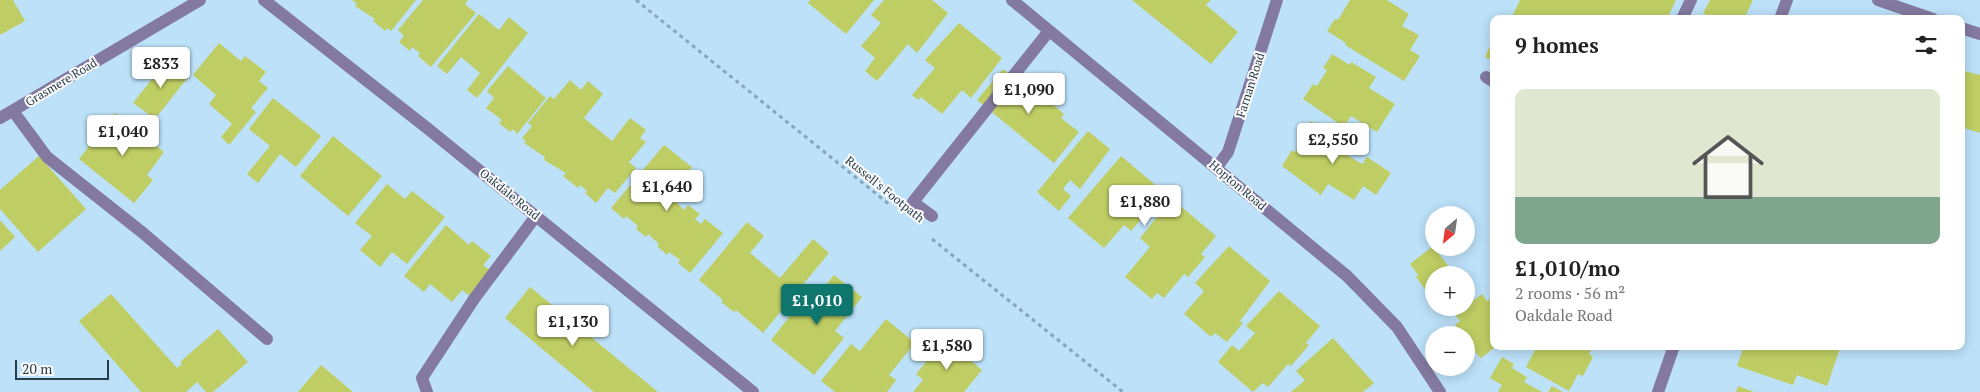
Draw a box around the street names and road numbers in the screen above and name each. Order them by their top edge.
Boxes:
street label: Farnan Road [1232,50,1268,119]
street label: Grasmere Road [22,55,100,109]
street label: Russell's Footpath [843,153,927,225]
street label: Hopton Road [1206,157,1270,213]
street label: Oakdale Road [477,165,543,223]

